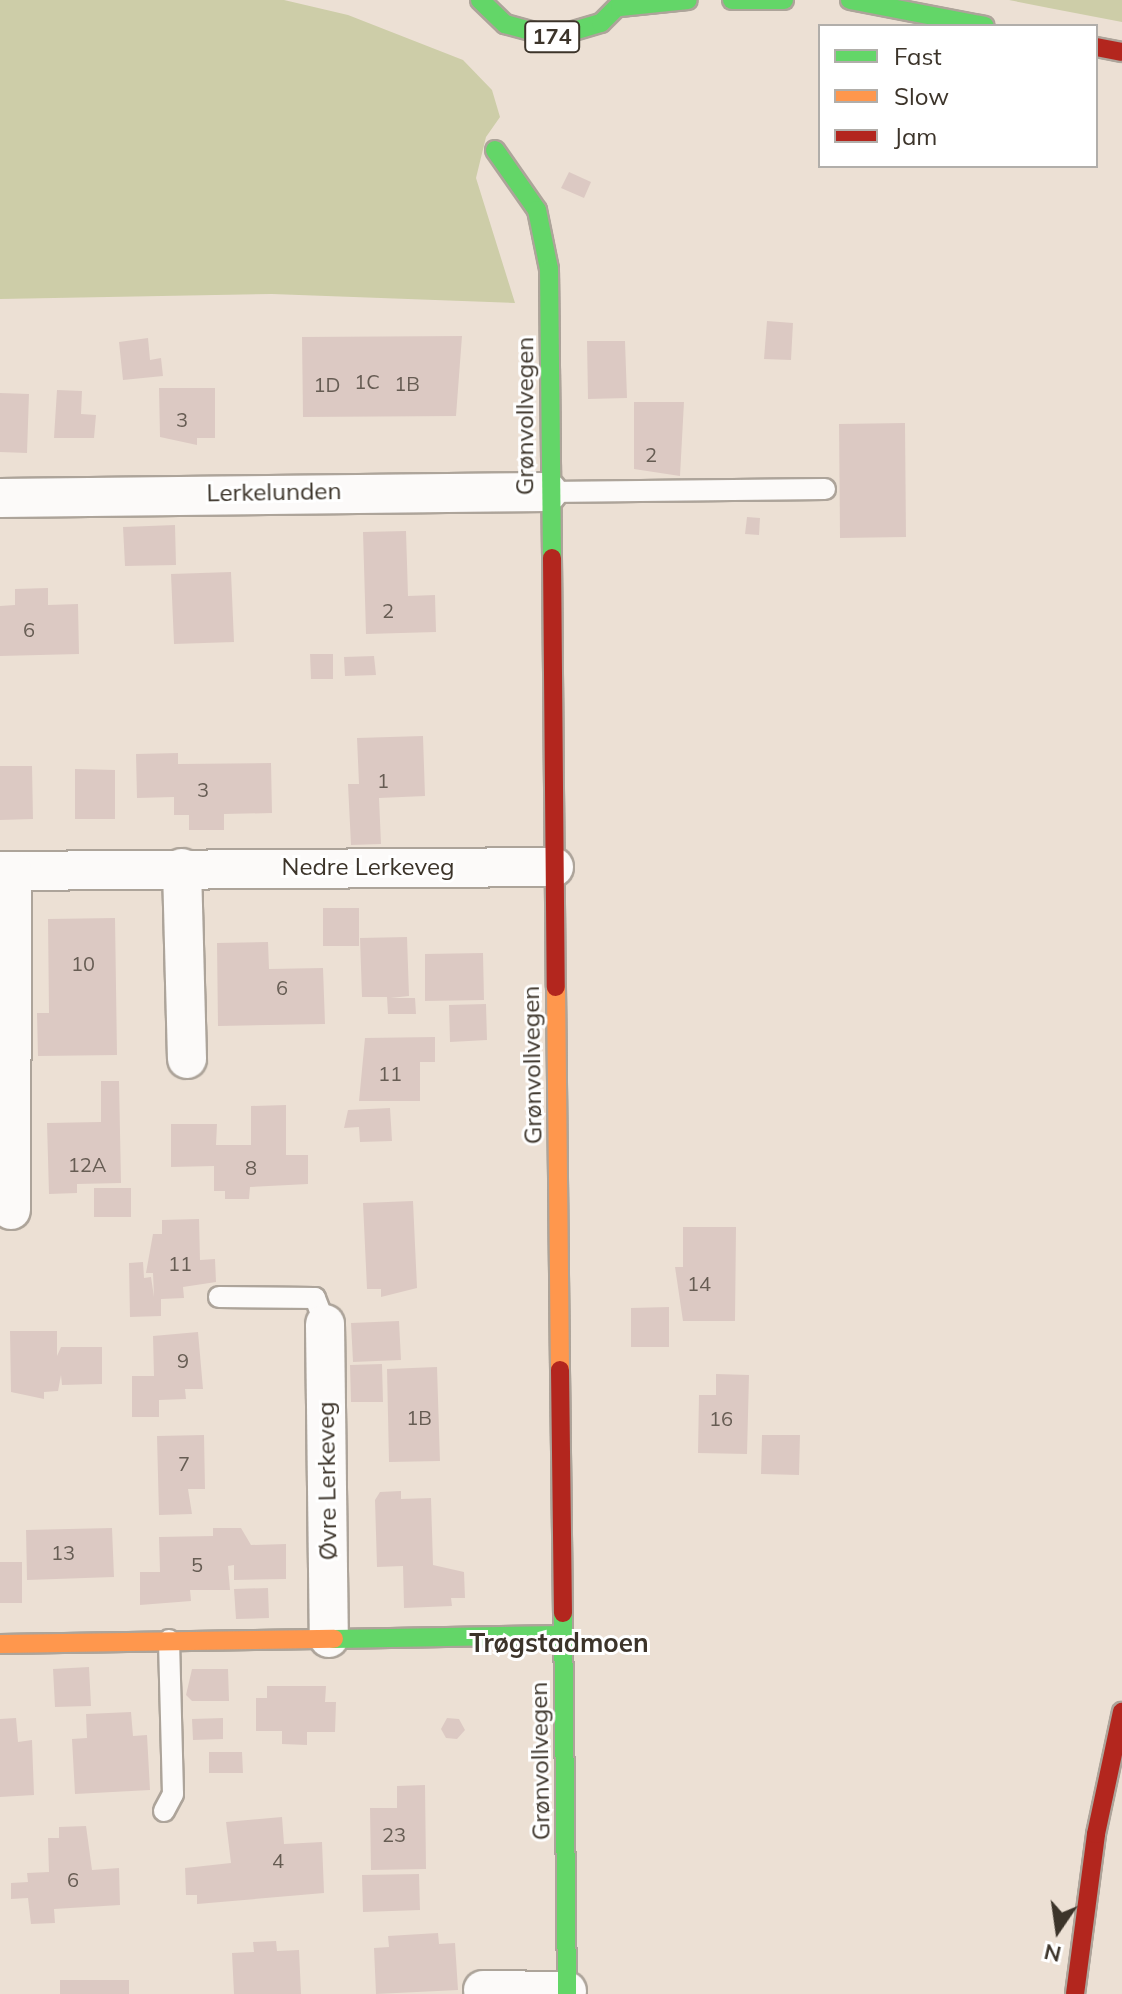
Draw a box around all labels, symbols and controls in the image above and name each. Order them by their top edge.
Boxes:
road number: 174 [524,19,580,55]
legend [818,24,1098,168]
text: Fast [894,41,942,71]
text: Slow [894,81,949,111]
text: Jam [894,121,937,151]
street label: Grønvollvegen [511,337,539,495]
house number: 1C [354,369,380,393]
house number: 1B [394,371,420,395]
house number: 1D [314,372,340,396]
house number: 3 [176,407,188,431]
house number: 2 [645,442,657,466]
street label: Lerkelunden [206,476,342,508]
house number: 2 [382,598,394,622]
house number: 6 [23,617,35,641]
house number: 1 [377,768,389,792]
house number: 3 [197,777,209,801]
street label: Nedre Lerkeveg [281,853,455,881]
house number: 10 [71,951,95,975]
house number: 6 [276,975,288,999]
street label: Grønvollvegen [516,985,548,1145]
house number: 11 [378,1061,402,1085]
house number: 12A [68,1152,106,1176]
house number: 8 [245,1155,257,1179]
house number: 11 [168,1251,192,1275]
house number: 14 [687,1271,711,1295]
house number: 9 [177,1348,189,1372]
street label: Øvre Lerkeveg [311,1401,343,1561]
house number: 1B [406,1405,432,1429]
house number: 16 [709,1406,733,1430]
house number: 7 [178,1451,190,1475]
house number: 13 [51,1540,75,1564]
house number: 5 [191,1552,203,1576]
district label: Trøgstadmoen [469,1627,649,1659]
street label: Grønvollvegen [524,1681,556,1841]
house number: 23 [382,1822,406,1846]
house number: 4 [272,1848,284,1872]
house number: 6 [67,1867,79,1891]
north arrow [1018,1890,1098,1970]
text: N [1041,1938,1064,1969]

